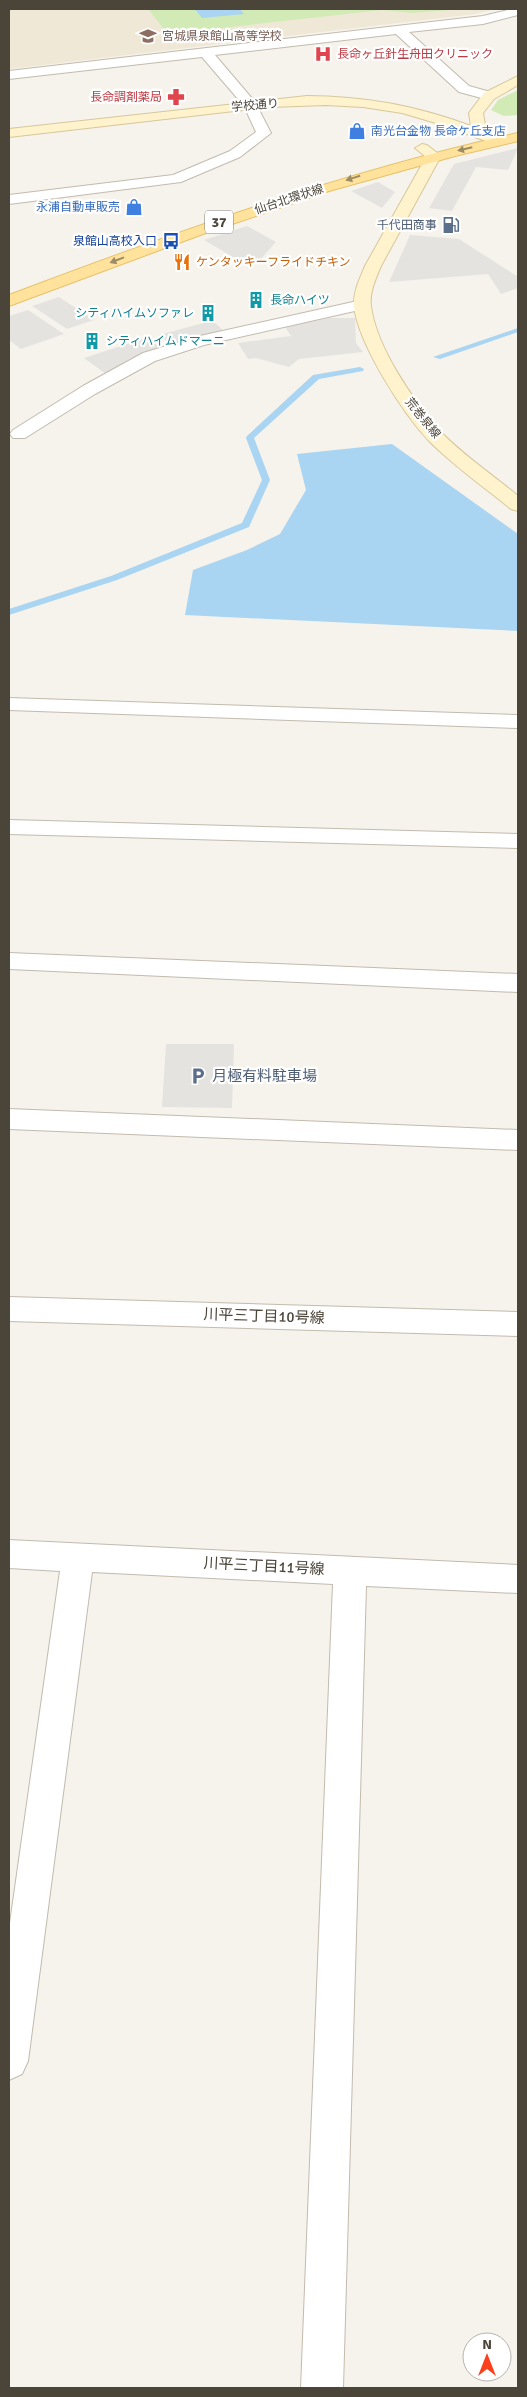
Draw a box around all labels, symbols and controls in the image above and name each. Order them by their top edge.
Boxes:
school or university icon: 宮城県泉館山高等学校 [138,26,158,46]
place label: 宮城県泉館山高等学校 [162,29,282,44]
hospital icon: 長命ヶ丘針生舟田クリニック [313,44,333,64]
place label: 長命ヶ丘針生舟田クリニック [337,47,493,62]
pharmacy icon: 長命調剤薬局 [166,87,186,107]
place label: 長命調剤薬局 [90,90,162,105]
street label: 学校通り [230,96,280,115]
shop icon: 南光台金物 長命ケ丘支店 [347,121,367,141]
place label: 南光台金物 長命ケ丘支店 [371,124,506,139]
one-way arrow [458,145,473,153]
one-way arrow [346,175,361,182]
street label: 仙台北環状線 [253,181,326,218]
shop icon: 永浦自動車販売 [124,197,144,217]
place label: 永浦自動車販売 [36,200,120,215]
road number: 37 [205,210,233,233]
fuel station icon: 千代田商事 [441,215,461,235]
place label: 千代田商事 [377,218,437,233]
bus stop icon: 泉館山高校入口 [161,231,181,251]
place label: 泉館山高校入口 [73,234,157,249]
restaurant icon: ケンタッキーフライドチキン [172,252,192,272]
place label: ケンタッキーフライドチキン [196,255,351,270]
one-way arrow [109,256,124,264]
building icon: 長命ハイツ [246,290,266,310]
place label: 長命ハイツ [270,293,330,308]
building icon: シティハイムソファレ [198,303,218,323]
place label: シティハイムソファレ [75,306,194,321]
building icon: シティハイムドマーニ [82,331,102,351]
place label: シティハイムドマーニ [106,334,225,349]
street label: 荒巻泉線 [402,395,444,442]
parking icon: 月極有料駐車場 [188,1066,208,1086]
place label: 月極有料駐車場 [212,1067,317,1085]
street label: 川平三丁目10号線 [203,1305,325,1327]
street label: 川平三丁目11号線 [203,1554,325,1578]
north arrow [462,2332,512,2382]
text: N [482,2336,492,2353]

